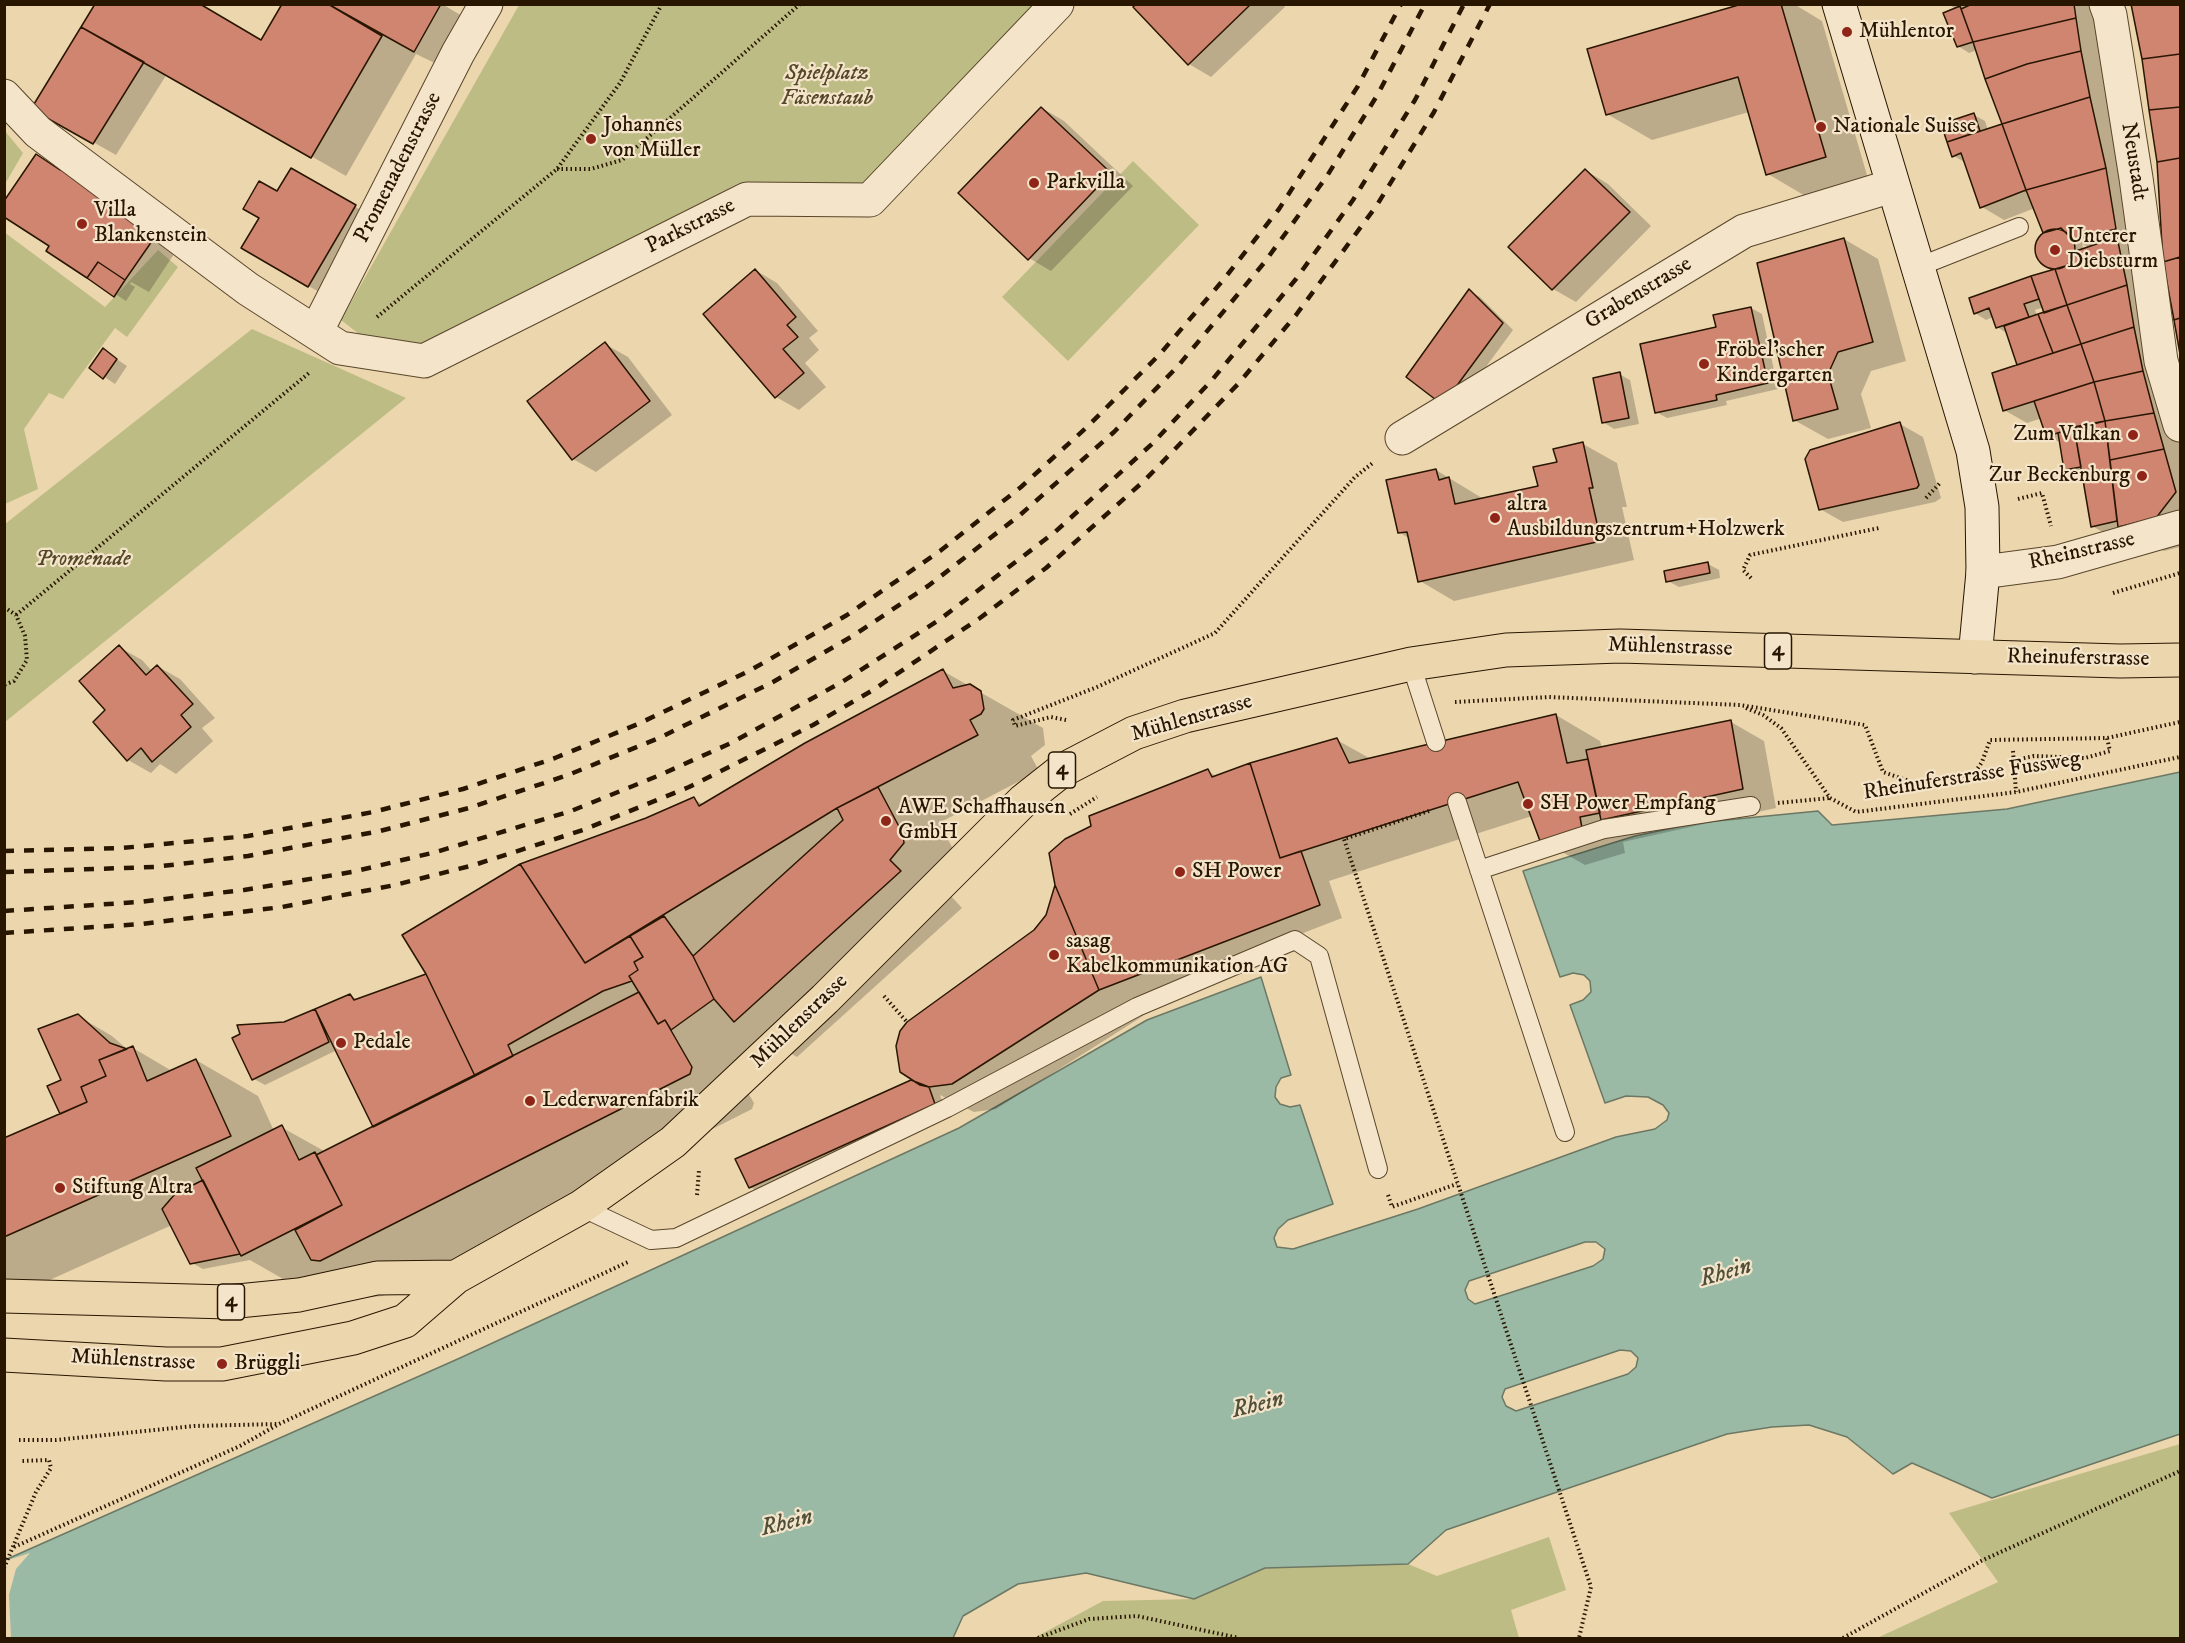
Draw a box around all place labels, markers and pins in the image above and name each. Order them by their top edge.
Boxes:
place label: Mühlentor [1859,19,1954,45]
marker: Mühlentor [1840,25,1854,39]
place label: Johannes von Müller [603,113,700,164]
place label: Nationale Suisse [1833,114,1976,140]
marker: Nationale Suisse [1814,120,1828,134]
marker: Johannes von Müller [584,132,598,146]
place label: Parkvilla [1046,170,1125,196]
marker: Parkvilla [1027,176,1041,190]
place label: Villa Blankenstein [94,198,207,249]
marker: Villa Blankenstein [75,217,89,231]
place label: Unterer Diebsturm [2067,224,2158,276]
marker: Unterer Diebsturm [2048,243,2062,257]
place label: Fröbel’scher Kindergarten [1716,338,1833,390]
marker: Fröbel’scher Kindergarten [1697,357,1711,371]
place label: Zum Vulkan [2013,422,2121,448]
marker: Zum Vulkan [2126,428,2140,442]
place label: Zur Beckenburg [1989,463,2130,489]
marker: Zur Beckenburg [2135,469,2149,483]
place label: altra Ausbildungszentrum+Holzwerk [1507,492,1785,544]
marker: altra Ausbildungszentrum+Holzwerk [1488,511,1502,525]
place label: SH Power Empfang [1540,791,1715,817]
place label: AWE Schaffhausen GmbH [898,795,1065,846]
marker: SH Power Empfang [1521,797,1535,811]
marker: AWE Schaffhausen GmbH [879,814,893,828]
place label: SH Power [1192,859,1281,885]
marker: SH Power [1173,865,1187,879]
place label: sasag Kabelkommunikation AG [1066,929,1288,980]
marker: sasag Kabelkommunikation AG [1047,948,1061,962]
place label: Pedale [353,1030,411,1056]
marker: Pedale [334,1036,348,1050]
place label: Lederwarenfabrik [542,1088,699,1114]
marker: Lederwarenfabrik [523,1094,537,1108]
place label: Stiftung Altra [72,1175,193,1201]
marker: Stiftung Altra [53,1181,67,1195]
place label: Brüggli [234,1351,300,1377]
marker: Brüggli [215,1357,229,1371]

